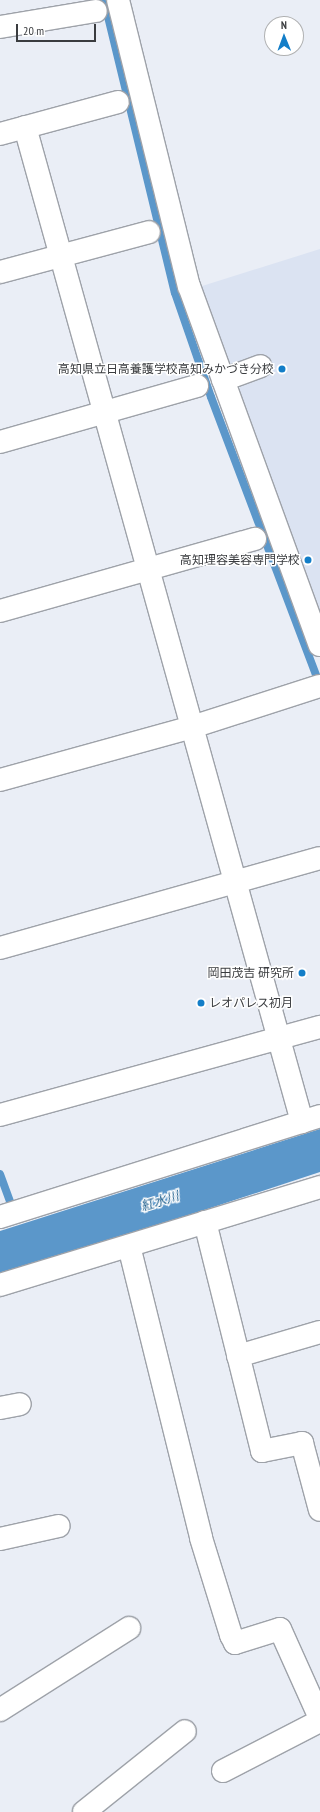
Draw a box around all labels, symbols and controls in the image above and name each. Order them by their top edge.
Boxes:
scale bar [18,16,98,42]
north arrow [264,16,304,56]
text: N [281,18,287,32]
text: 20 m [23,23,44,38]
place label: 高知県立日高養護学校高知みかづき分校 [58,362,274,376]
marker: 高知県立日高養護学校高知みかづき分校 [277,364,287,374]
place label: 高知理容美容専門学校 [180,553,300,567]
marker: 高知理容美容専門学校 [303,555,313,565]
place label: 岡田茂吉 研究所 [207,966,294,980]
marker: 岡田茂吉 研究所 [297,968,307,978]
place label: レオパレス初月 [209,996,293,1010]
marker: レオパレス初月 [196,998,206,1008]
water label: 紅水川 [139,1189,181,1215]

